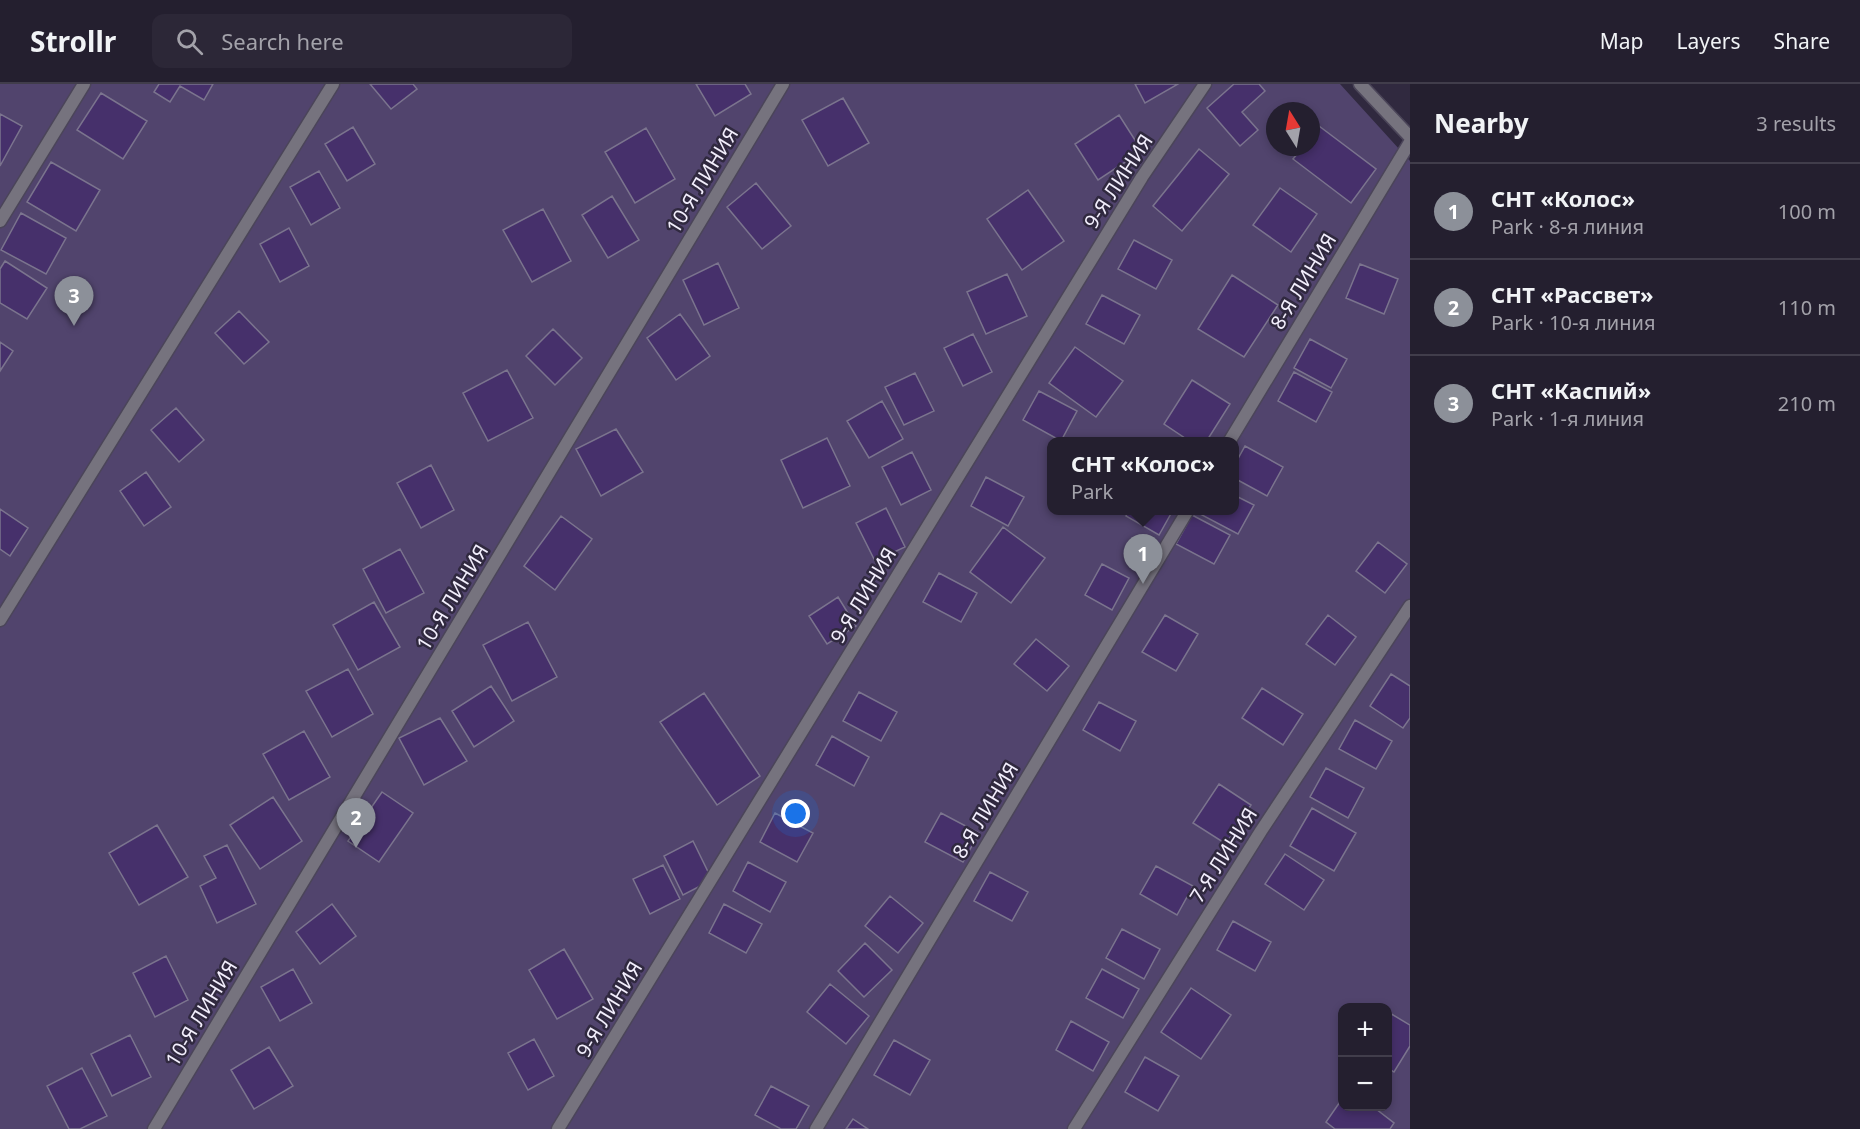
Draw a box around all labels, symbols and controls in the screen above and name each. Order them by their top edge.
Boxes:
search box [152,14,572,68]
text: Strollr [30,22,116,60]
icon: search [173,25,206,58]
text: Search here [221,26,344,56]
text: Map [1600,27,1644,55]
text: Layers [1677,27,1741,55]
text: Share [1774,27,1830,55]
north arrow [1266,102,1320,156]
text: Nearby [1434,105,1529,141]
text: 3 results [1756,110,1836,137]
street label: 10-Я ЛИНИЯ [660,122,744,238]
street label: 9-Я ЛИНИЯ [1077,128,1159,234]
text: СНТ «Колос» [1491,183,1635,213]
text: 1 [1448,198,1459,225]
text: 100 m [1778,198,1836,225]
text: Park · 8-я линия [1491,213,1644,240]
street label: 8-Я ЛИНИЯ [1264,228,1342,334]
pin: 3 [54,276,94,326]
text: СНТ «Рассвет» [1491,279,1654,309]
text: 2 [1448,294,1459,321]
text: 110 m [1778,294,1836,321]
text: Park · 10-я линия [1491,309,1655,336]
text: СНТ «Каспий» [1491,375,1651,405]
text: 3 [1448,390,1459,417]
text: 210 m [1778,390,1836,417]
text: Park · 1-я линия [1491,405,1644,432]
popup [1047,437,1239,515]
text: СНТ «Колос» [1071,448,1215,478]
text: Park [1071,478,1113,505]
pin: 1 [1124,534,1162,584]
street label: 10-Я ЛИНИЯ [410,539,494,655]
street label: 9-Я ЛИНИЯ [824,542,902,648]
street label: 8-Я ЛИНИЯ [946,757,1024,863]
pin: 2 [336,798,376,848]
your location [781,799,810,828]
street label: 7-Я ЛИНИЯ [1183,802,1263,908]
street label: 10-Я ЛИНИЯ [159,955,243,1071]
street label: 9-Я ЛИНИЯ [570,956,648,1062]
map controls [1338,1003,1392,1111]
button: + [1338,1003,1392,1057]
button: − [1338,1057,1392,1111]

